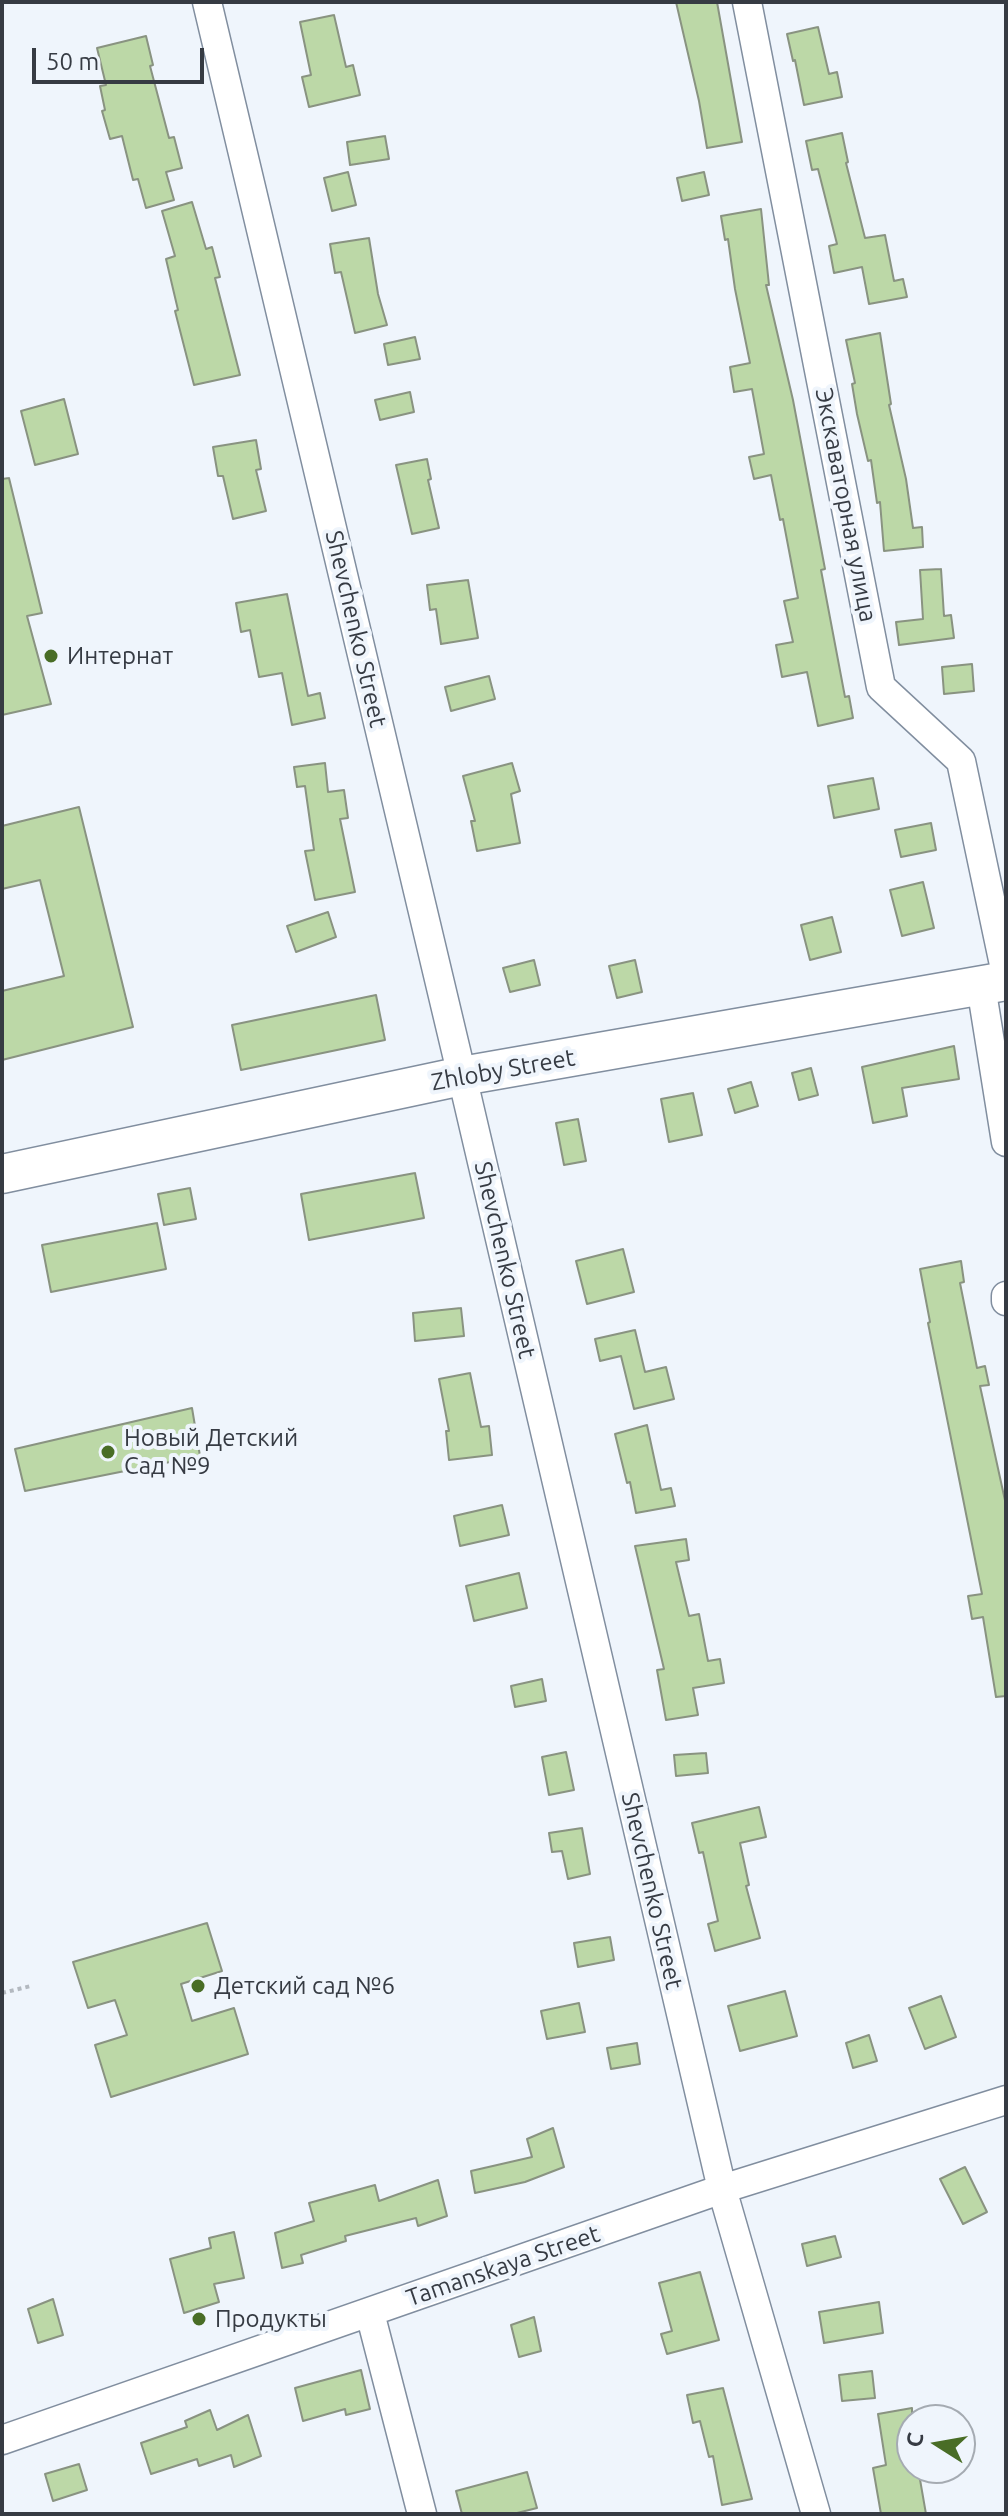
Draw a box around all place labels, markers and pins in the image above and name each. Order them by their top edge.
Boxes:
place label: Интернат [67,642,173,670]
marker: Интернат [42,647,60,665]
place label: Новый Детский Сад №9 [124,1424,298,1480]
marker: Новый Детский Сад №9 [99,1443,117,1461]
place label: Детский сад №6 [214,1972,395,2000]
marker: Детский сад №6 [189,1977,207,1995]
place label: Продукты [215,2305,327,2333]
marker: Продукты [190,2310,208,2328]

